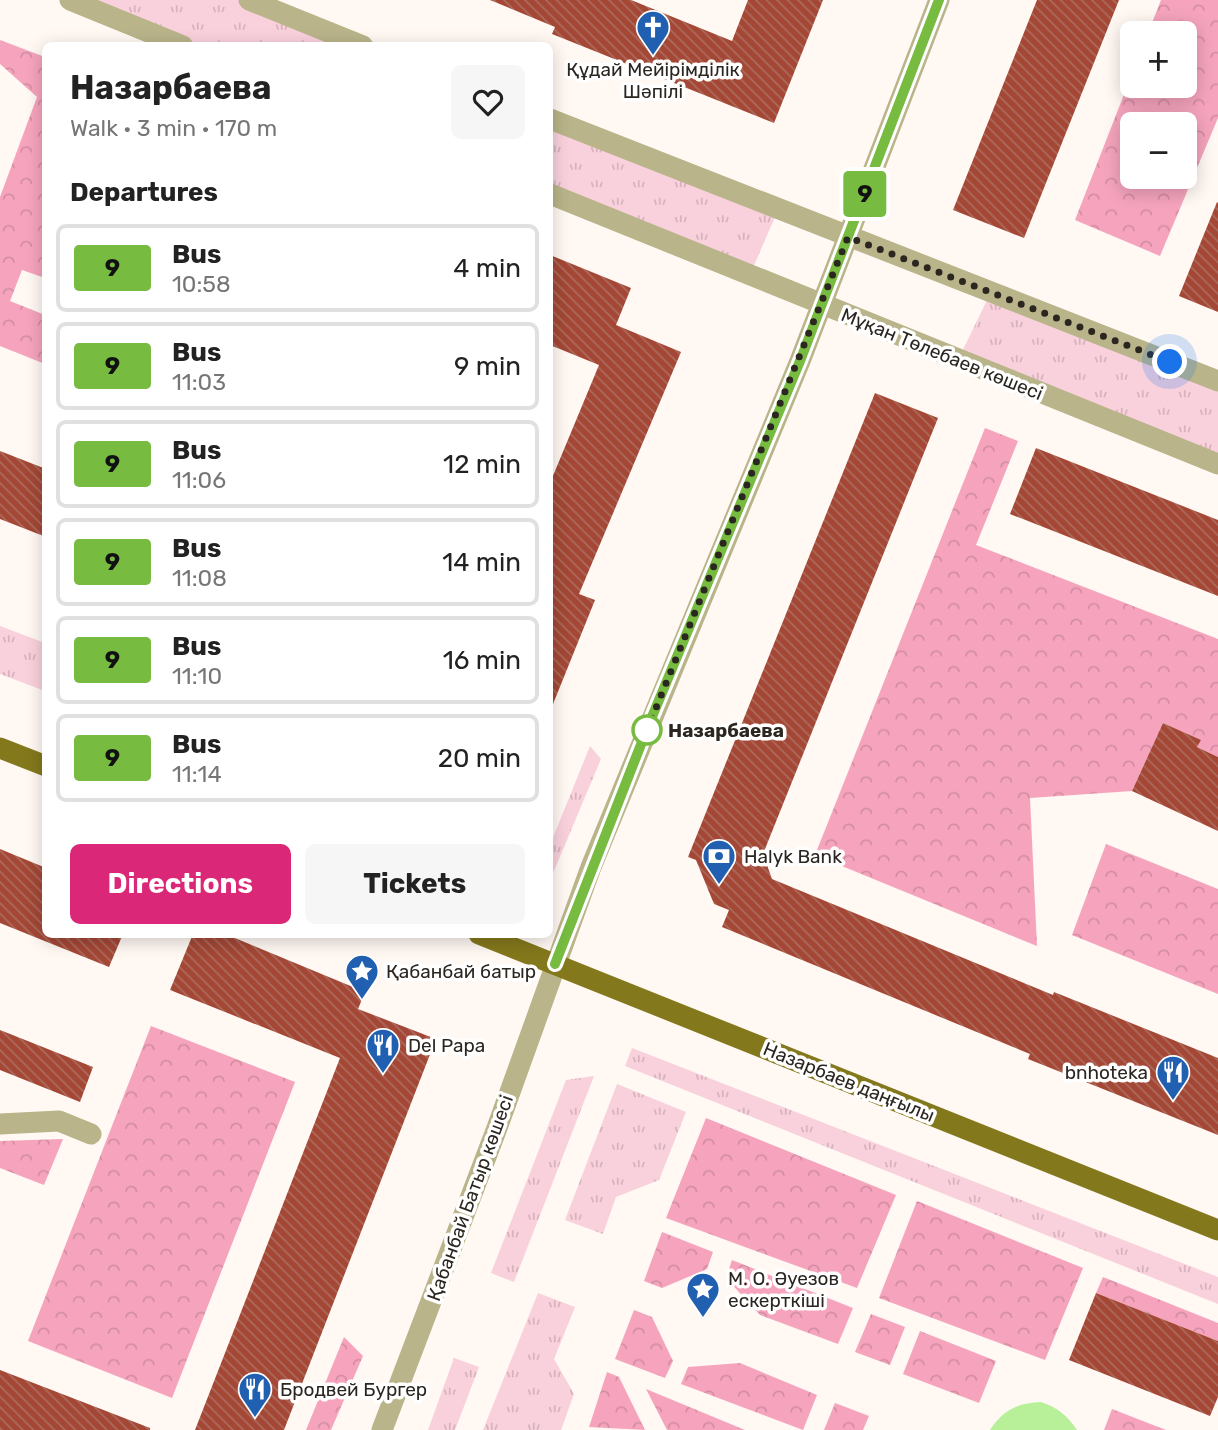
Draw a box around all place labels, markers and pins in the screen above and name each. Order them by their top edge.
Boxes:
church icon: Құдай Мейірімділік Шәпілі [634,8,672,57]
place label: Құдай Мейірімділік Шәпілі [566,58,740,103]
marker: Назарбаева [632,715,662,745]
place label: Назарбаева [668,719,784,742]
bank icon: Halyk Bank [700,837,738,886]
place label: Halyk Bank [744,845,842,868]
place icon: Қабанбай батыр [343,952,381,1001]
place label: Қабанбай батыр [386,960,536,983]
restaurant icon: Del Papa [364,1026,402,1075]
place label: Del Papa [408,1034,485,1057]
restaurant icon: bnhoteka [1154,1053,1192,1102]
place label: bnhoteka [1065,1061,1148,1084]
place label: М. О. Әуезов ескерткіші [728,1267,839,1312]
place icon: М. О. Әуезов ескерткіші [684,1270,722,1319]
restaurant icon: Бродвей Бургер [236,1370,274,1419]
place label: Бродвей Бургер [280,1378,427,1401]

